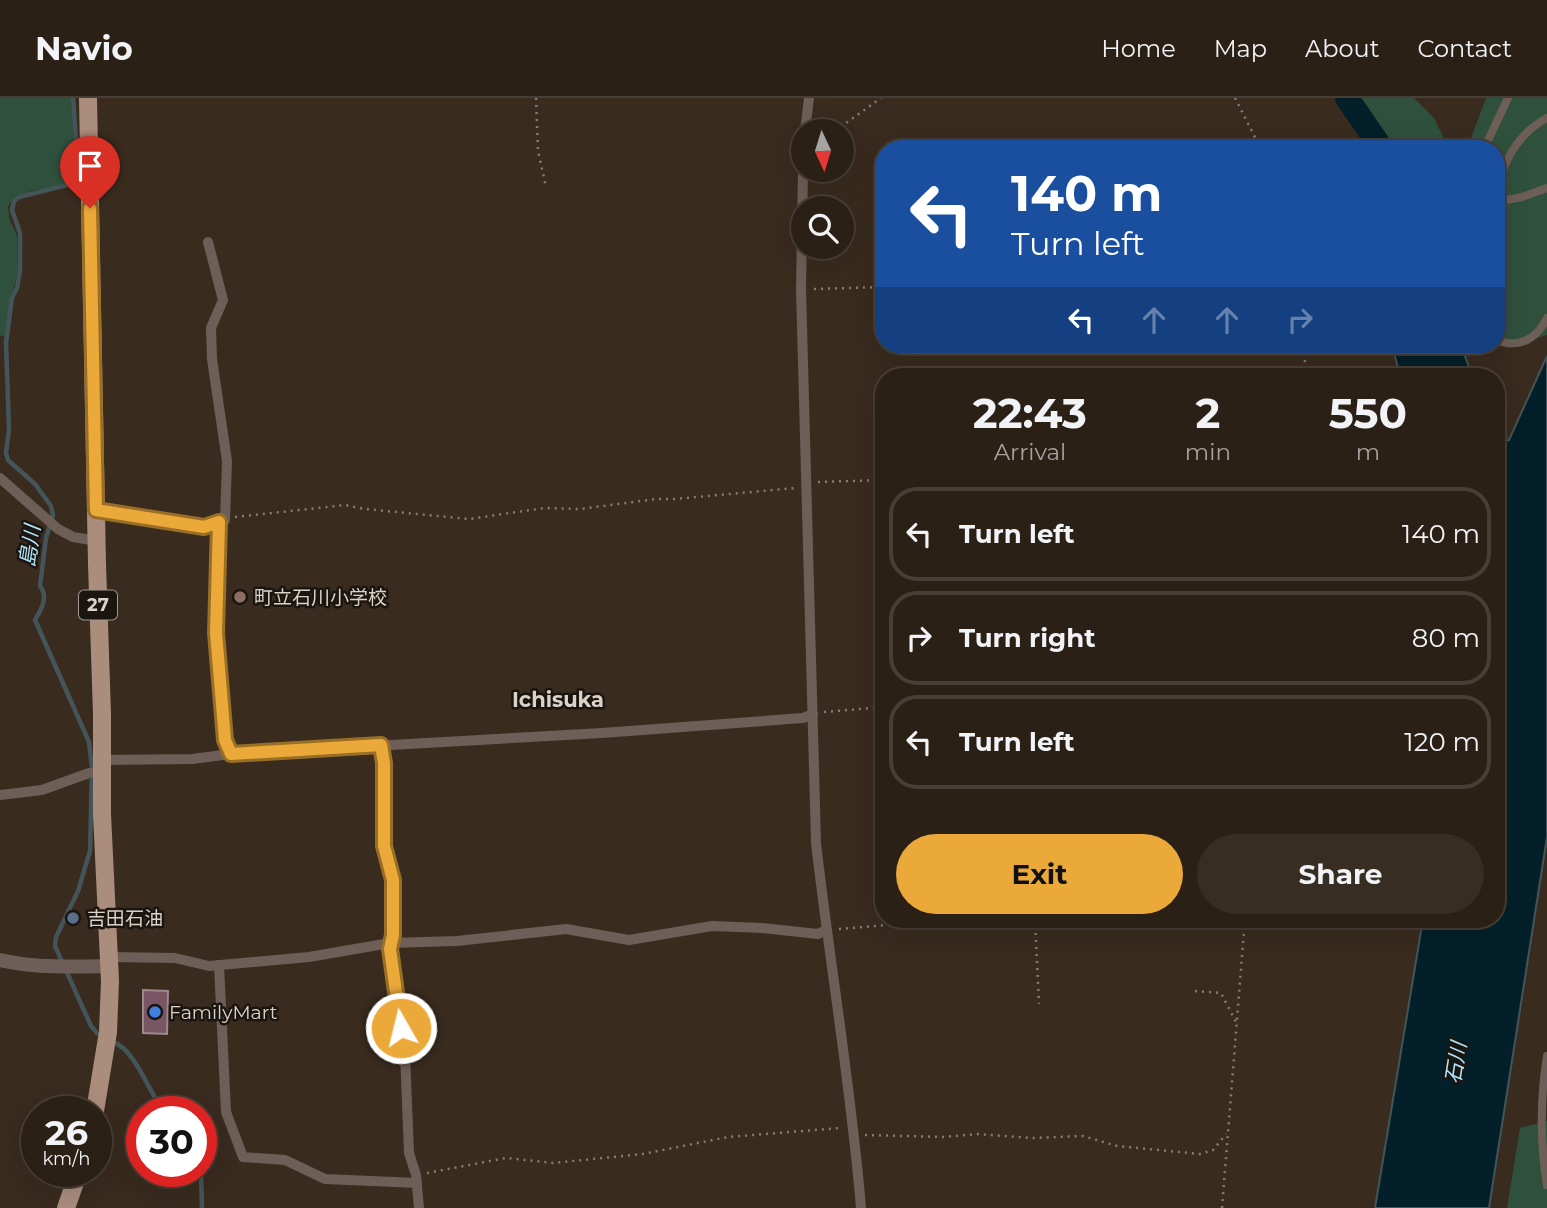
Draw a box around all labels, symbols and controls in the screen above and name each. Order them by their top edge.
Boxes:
text: Navio [35,28,133,68]
text: Home [1101,34,1176,63]
text: Map [1214,34,1267,63]
text: About [1305,34,1379,63]
text: Contact [1417,34,1512,63]
north arrow [791,119,854,182]
map controls [791,119,854,259]
pin [60,136,120,208]
icon: arrive [71,147,109,185]
text: 140 m [1011,164,1163,223]
icon: left [896,168,987,259]
button: search [791,196,854,259]
text: Turn left [1011,224,1145,263]
icon: left [1062,301,1100,339]
icon: ahead [1135,301,1173,339]
icon: ahead [1208,301,1246,339]
icon: right [1281,301,1319,339]
text: 22:43 [973,387,1087,439]
text: 2 [1195,387,1220,439]
text: 550 [1329,387,1407,439]
text: Arrival [994,438,1066,466]
text: min [1185,438,1231,466]
text: m [1356,438,1380,466]
icon: left [900,515,938,553]
text: Turn left [959,518,1075,550]
text: 140 m [1402,518,1480,550]
water label: 島川 [14,521,45,568]
place label: 町立石川小学校 [254,586,387,609]
marker: 町立石川小学校 [232,589,248,605]
road number: 27 [79,590,117,620]
icon: right [900,619,938,657]
text: Turn right [959,622,1095,654]
text: 80 m [1412,622,1480,654]
district label: Ichisuka [512,687,604,712]
icon: left [900,723,938,761]
text: Turn left [959,726,1075,758]
text: 120 m [1404,726,1480,758]
button: Exit [896,834,1183,914]
button: Share [1197,834,1484,914]
place label: 吉田石油 [87,907,163,930]
marker: 吉田石油 [65,910,81,926]
position arrow [364,991,438,1065]
place label: FamilyMart [169,1001,278,1024]
marker: FamilyMart [147,1004,163,1020]
water label: 石川 [1440,1038,1471,1086]
speed limit sign: 30 [126,1096,217,1187]
text: 26 [45,1111,88,1154]
text: km/h [42,1148,91,1170]

